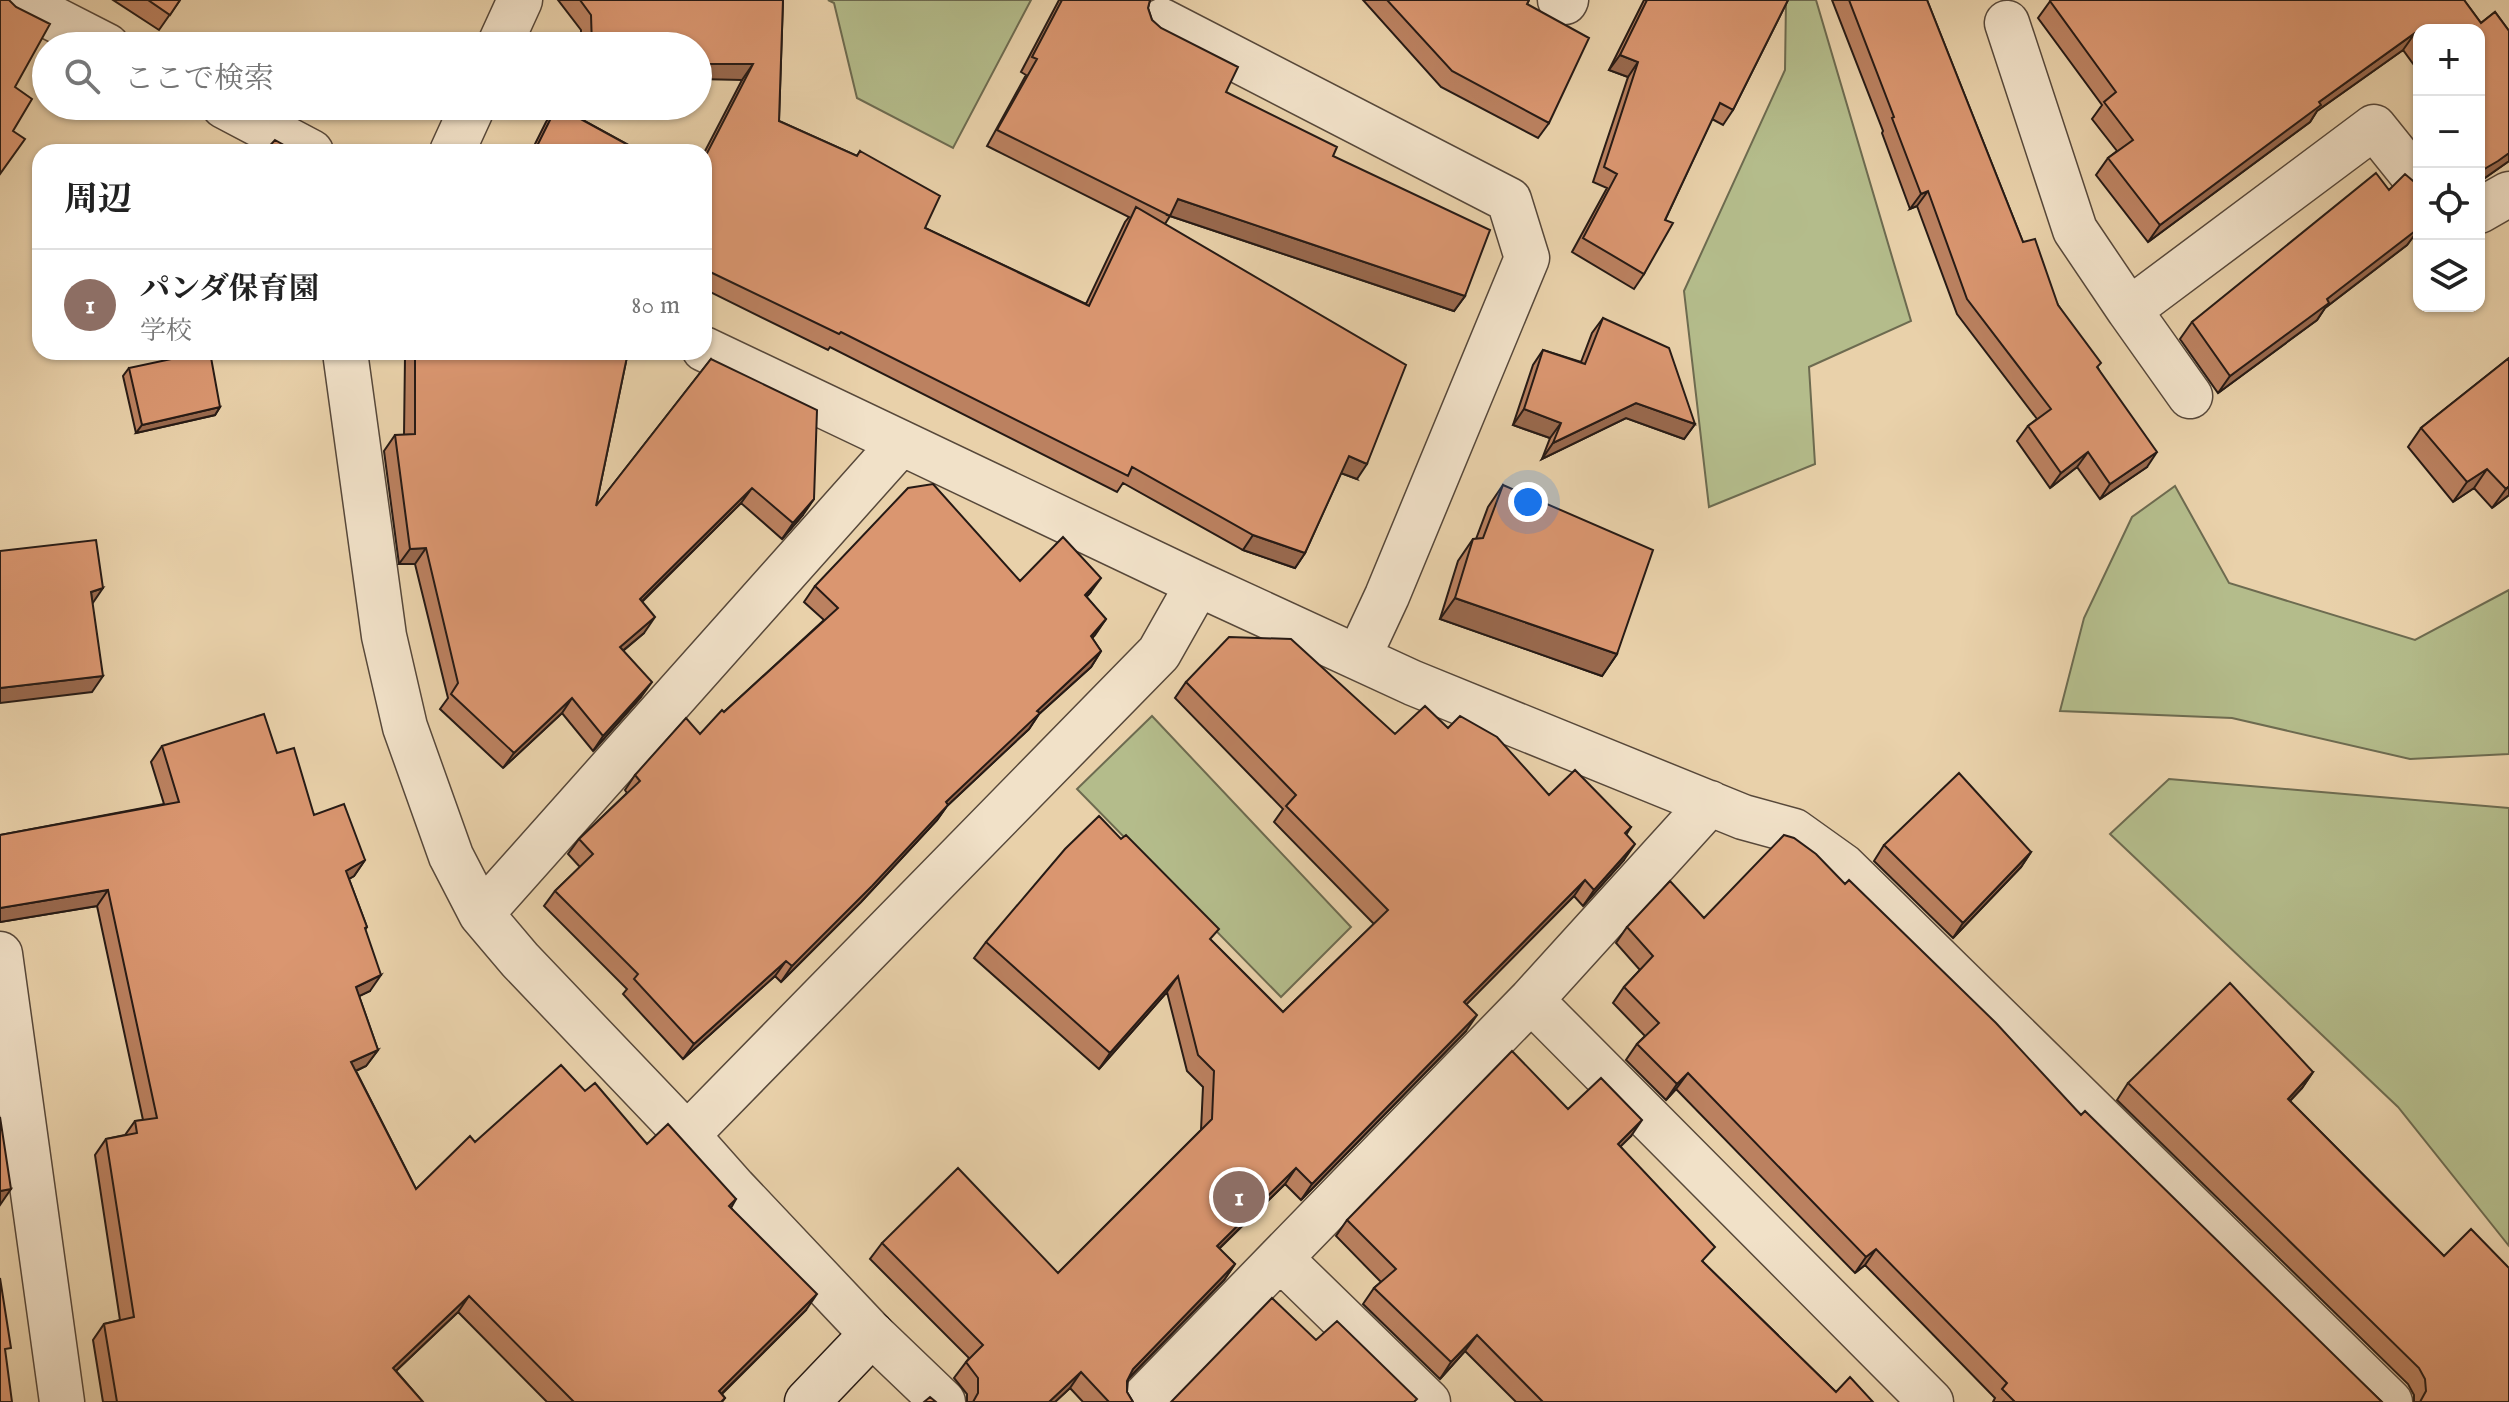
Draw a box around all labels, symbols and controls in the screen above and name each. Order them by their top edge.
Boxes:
map controls [2413,24,2485,312]
button: + [2413,24,2485,96]
search box [32,32,712,120]
icon: search [60,54,104,98]
text: ここで検索 [124,61,274,99]
button: − [2413,96,2485,168]
button: locate [2413,168,2485,240]
text: 周辺 [64,179,132,222]
button: layers [2413,240,2485,312]
text: パンダ保育園 [140,271,319,309]
text: 1 [85,289,95,322]
text: 80 m [631,289,680,322]
text: 学校 [140,315,192,348]
your location [1508,482,1548,522]
pin: 1 [1213,1167,1265,1227]

